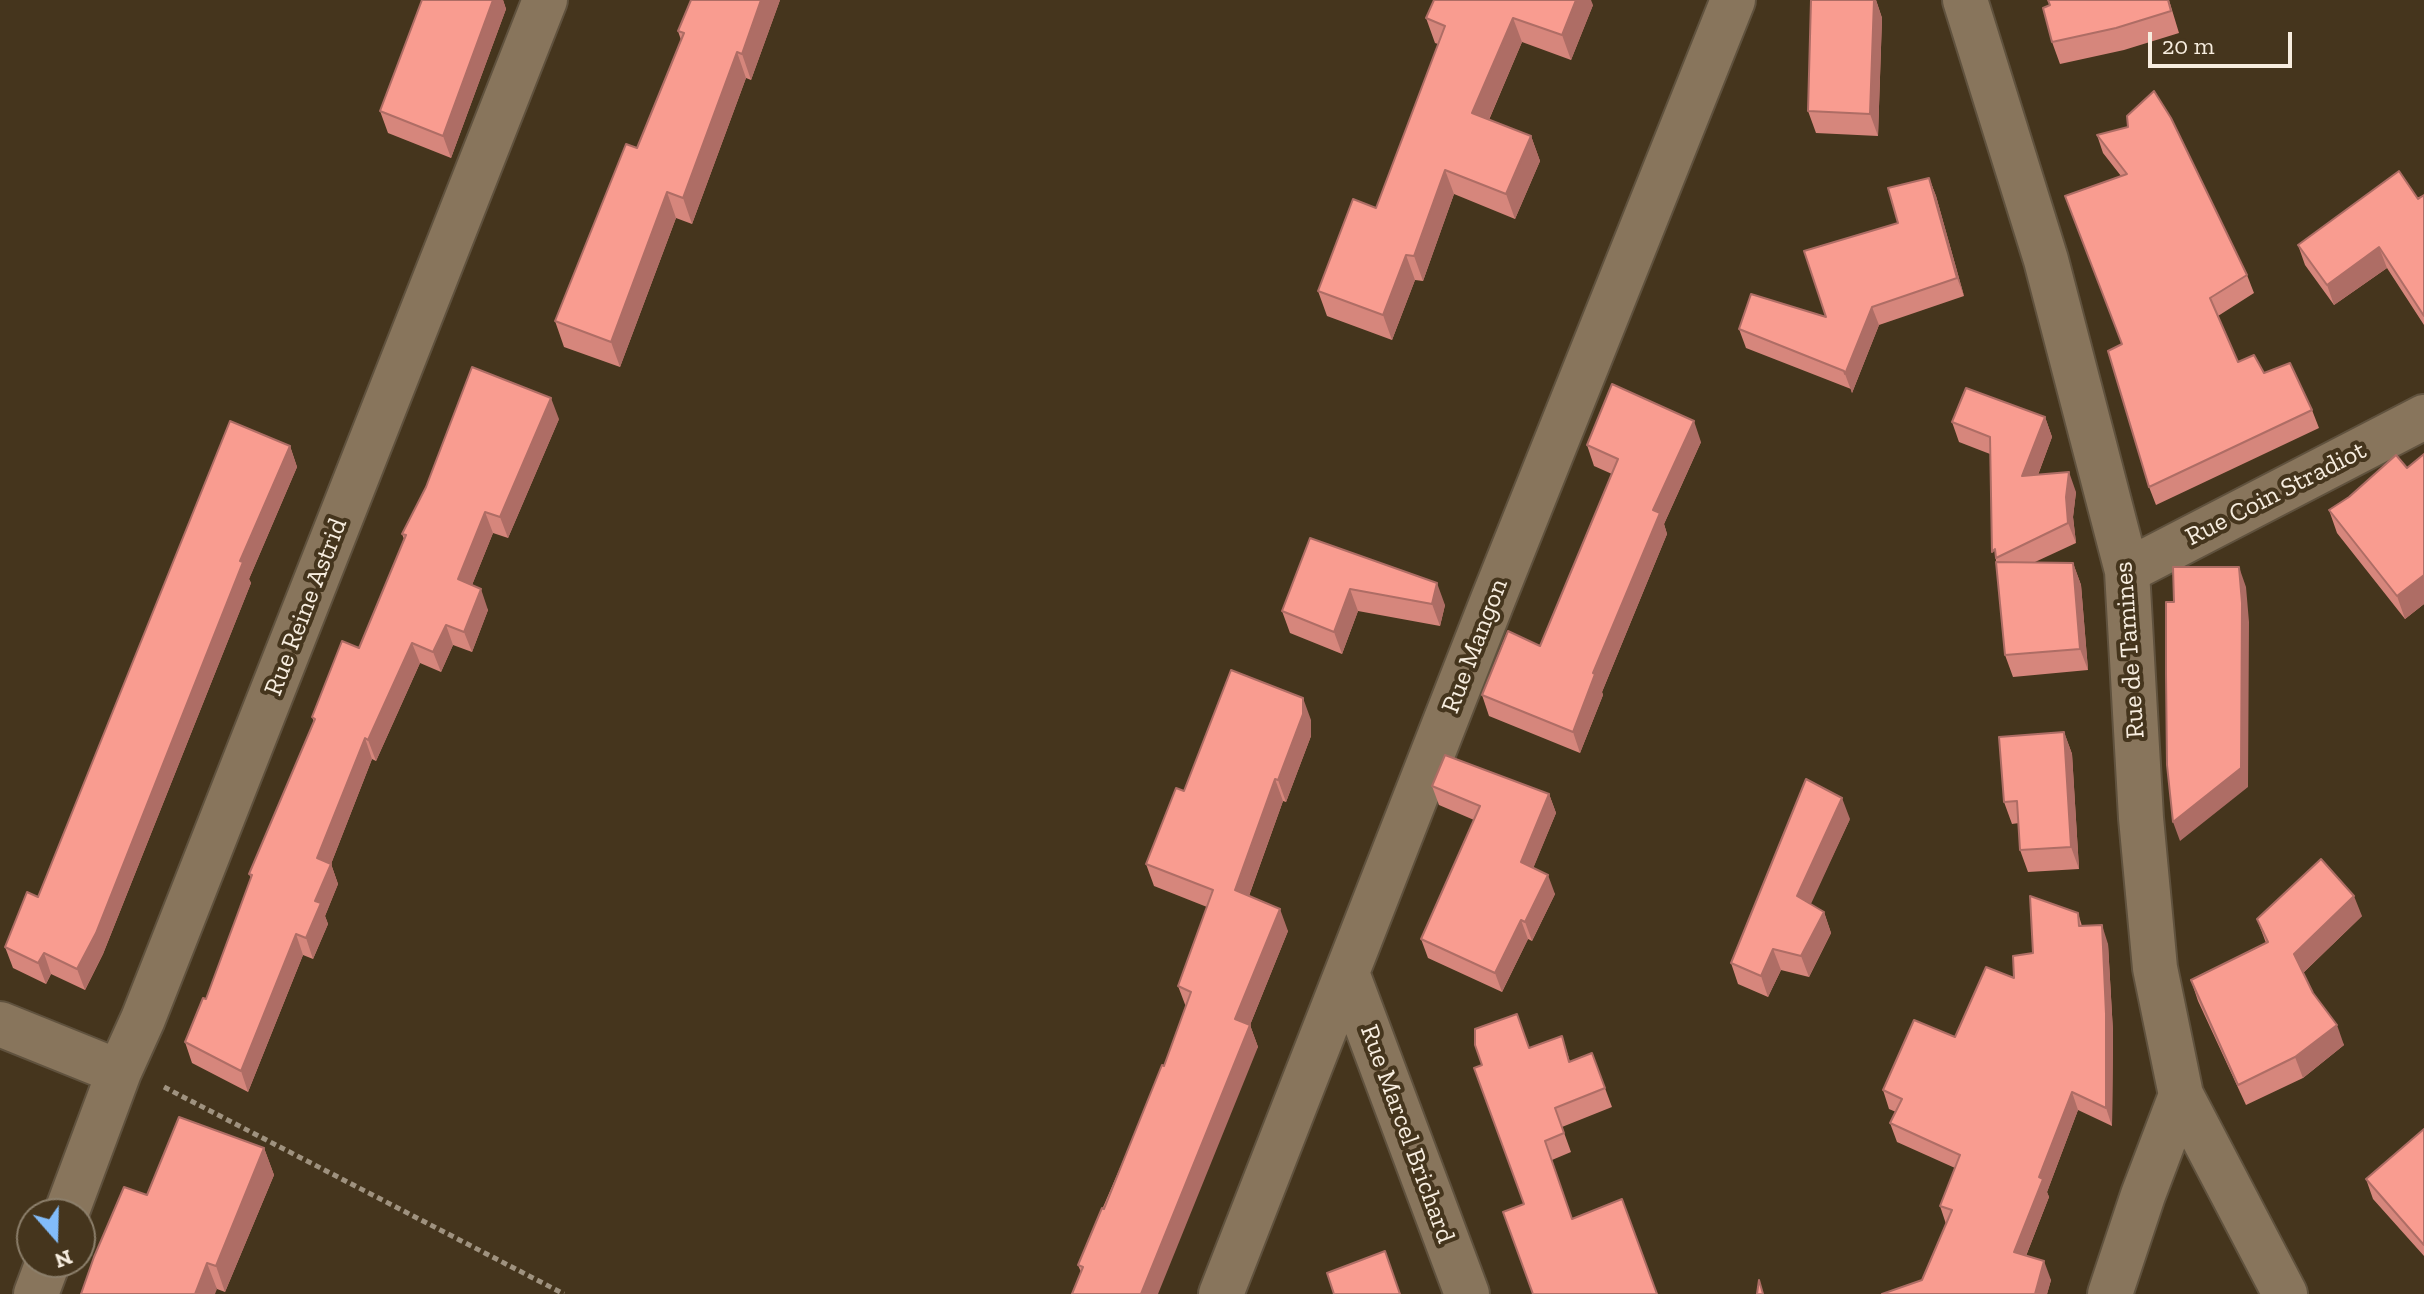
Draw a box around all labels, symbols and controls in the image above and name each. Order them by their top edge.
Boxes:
scale bar [2152,16,2296,66]
text: 20 m [2162,31,2214,60]
street label: Rue Coin Stradiot [2180,435,2372,553]
street label: Rue Reine Astrid [258,514,354,700]
street label: Rue de Tamines [2108,560,2152,740]
street label: Rue Mangon [1435,574,1515,718]
street label: Rue Marcel Brichard [1353,1021,1461,1247]
north arrow [16,1198,96,1278]
text: N [51,1244,76,1275]

